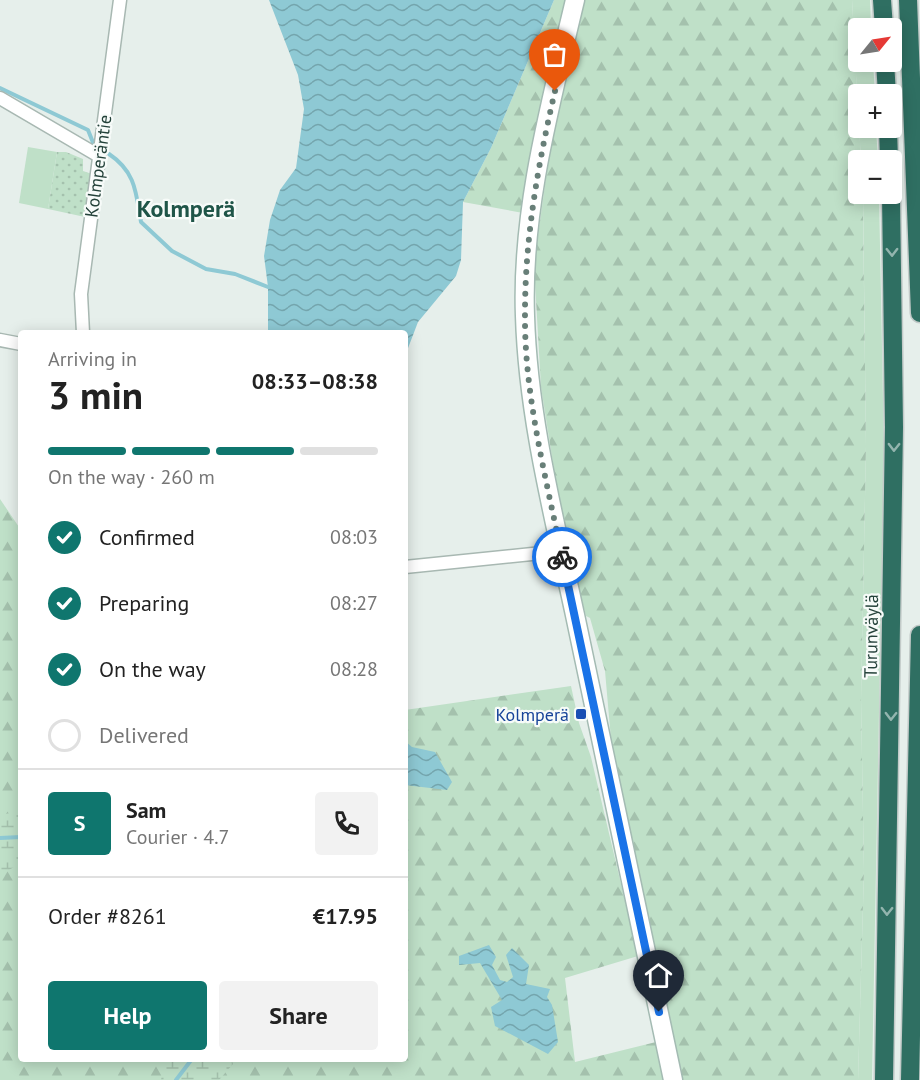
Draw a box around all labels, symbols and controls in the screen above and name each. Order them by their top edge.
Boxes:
north arrow [848,18,902,72]
map controls [848,18,902,204]
pin [529,29,580,91]
icon: bag [538,38,571,71]
button: + [848,84,902,138]
street label: Kolmperäntie [79,113,117,219]
button: − [848,150,902,204]
district label: Kolmperä [137,193,235,224]
one-way arrow [886,247,898,256]
text: Arriving in [48,346,137,372]
text: 08:33–08:38 [252,367,378,395]
text: 3 min [48,369,143,420]
one-way arrow [888,442,900,451]
text: On the way · 260 m [48,464,215,490]
icon: check [48,521,81,554]
text: Confirmed [99,523,195,551]
text: 08:03 [330,524,378,550]
courier [532,527,592,587]
icon: bike [546,541,579,574]
icon: check [48,587,81,620]
text: Preparing [99,589,189,617]
text: 08:27 [330,590,378,616]
street label: Turunväylä [859,594,883,678]
icon: check [48,653,81,686]
text: On the way [99,655,206,683]
text: 08:28 [330,656,378,682]
place label: Kolmperä [495,703,569,726]
marker: Kolmperä [574,707,588,721]
one-way arrow [884,711,897,720]
text: Delivered [99,721,189,749]
button: phone [315,792,378,855]
text: Sam [126,796,166,824]
text: S [74,809,85,837]
text: Courier · 4.7 [126,824,229,850]
text: Order #8261 [48,902,167,930]
text: €17.95 [313,902,378,930]
one-way arrow [881,906,893,915]
pin [633,950,684,1012]
icon: home [642,959,675,992]
button: Help [48,981,207,1050]
button: Share [219,981,378,1050]

